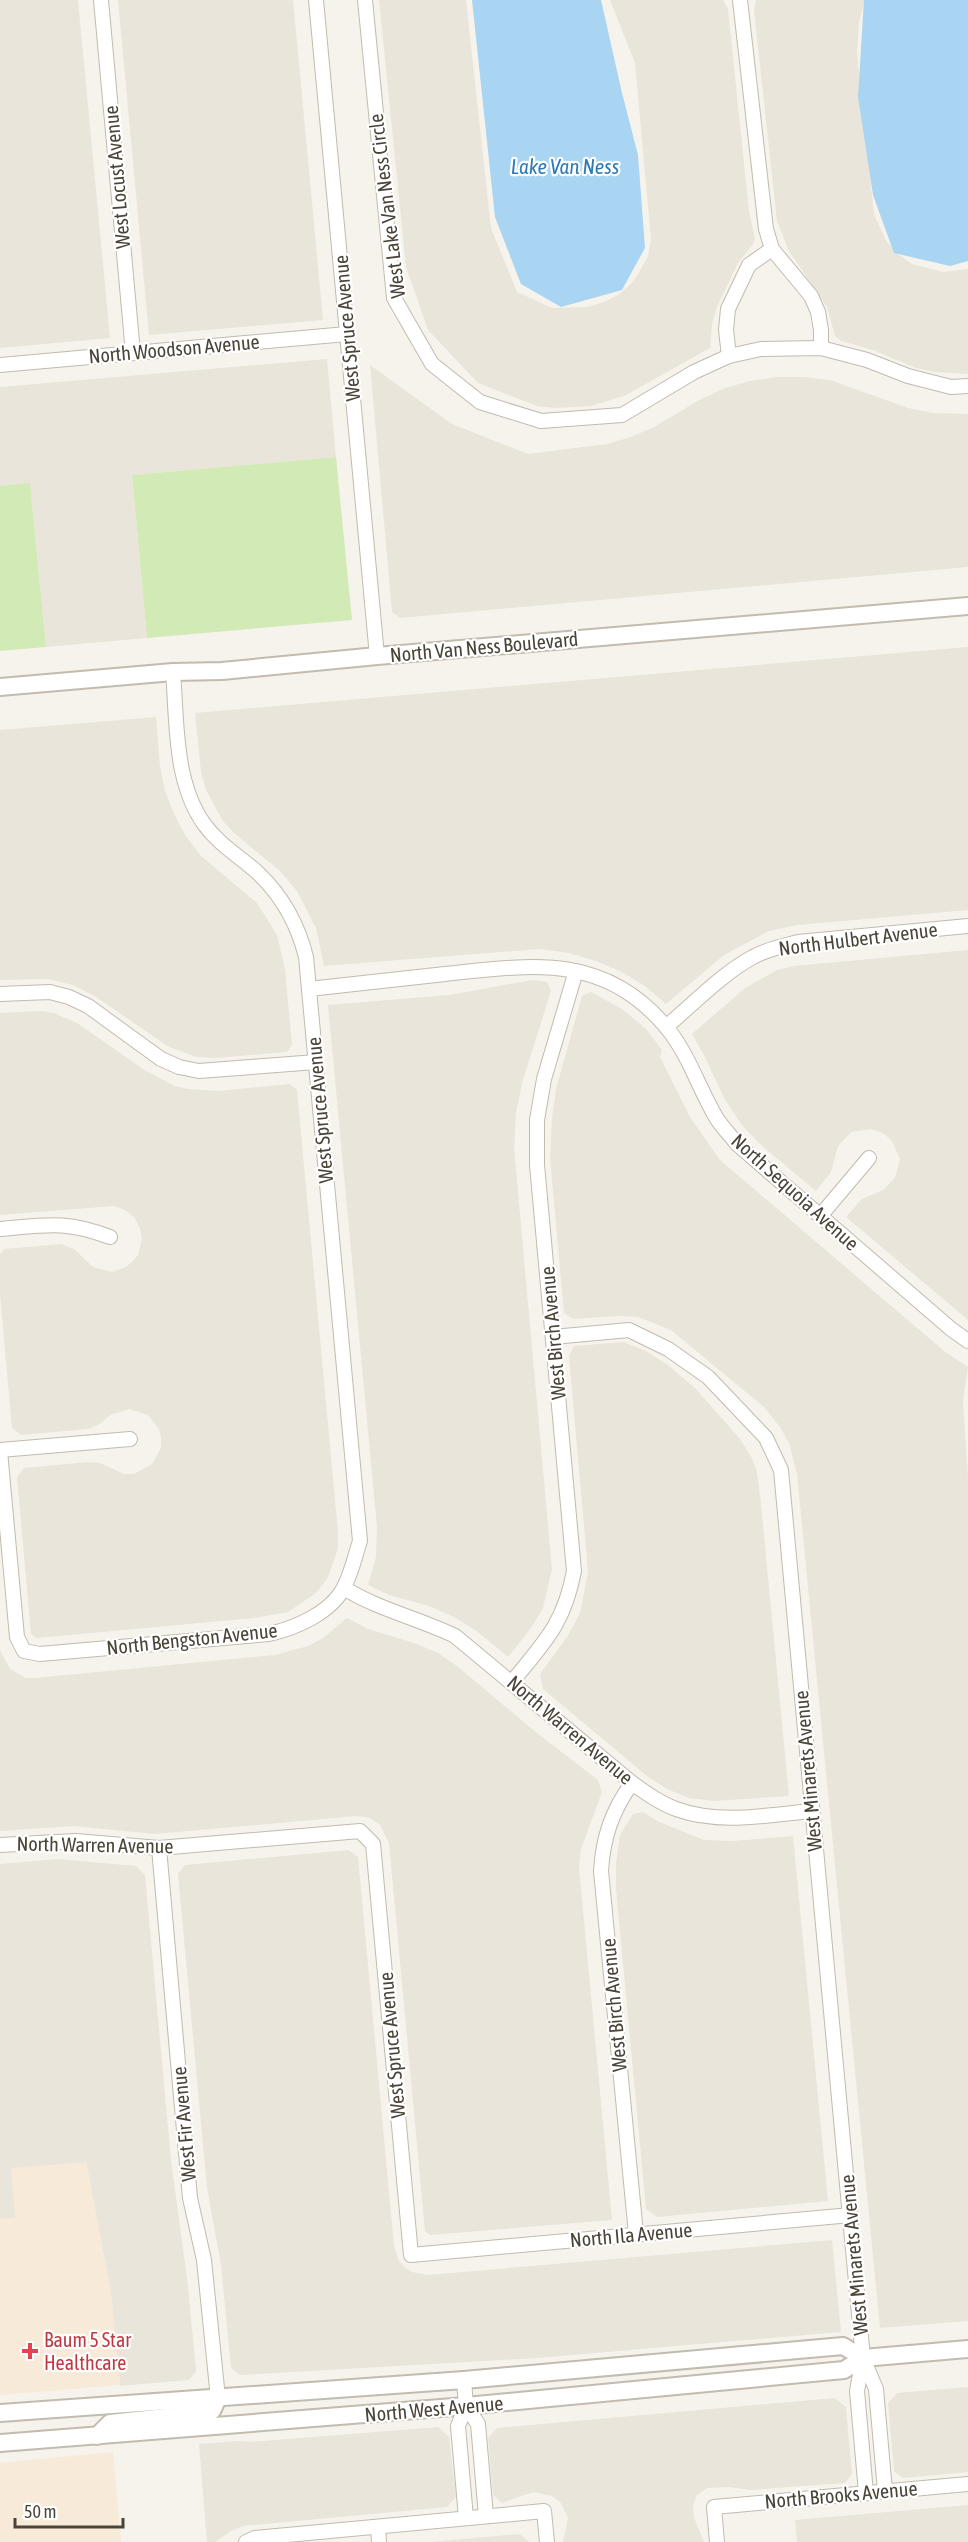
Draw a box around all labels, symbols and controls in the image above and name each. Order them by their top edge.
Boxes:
street label: West Locust Avenue [99,104,134,250]
street label: West Lake Van Ness Circle [364,113,409,300]
water label: Lake Van Ness [511,154,619,178]
street label: West Spruce Avenue [329,254,364,402]
street label: North Woodson Avenue [88,330,260,367]
street label: North Van Ness Boulevard [389,627,579,666]
street label: North Hulbert Avenue [777,917,939,960]
street label: West Spruce Avenue [302,1036,337,1184]
street label: North Sequoia Avenue [727,1129,864,1255]
street label: West Birch Avenue [535,1265,570,1401]
street label: North Bengston Avenue [105,1618,279,1659]
street label: North Warren Avenue [503,1670,638,1789]
street label: West Minarets Avenue [789,1690,826,1852]
street label: North Warren Avenue [16,1832,174,1857]
street label: West Birch Avenue [596,1937,631,2073]
street label: West Spruce Avenue [374,1971,409,2119]
street label: West Fir Avenue [167,2066,200,2182]
street label: West Minarets Avenue [835,2174,872,2336]
street label: North Ila Avenue [569,2218,693,2251]
place label: Baum 5 Star Healthcare [44,2328,132,2374]
marker: Baum 5 Star Healthcare [21,2342,39,2360]
street label: North West Avenue [364,2391,504,2426]
street label: North Brooks Avenue [764,2476,918,2513]
scale bar [15,2491,123,2529]
text: 50 m [24,2501,56,2522]

